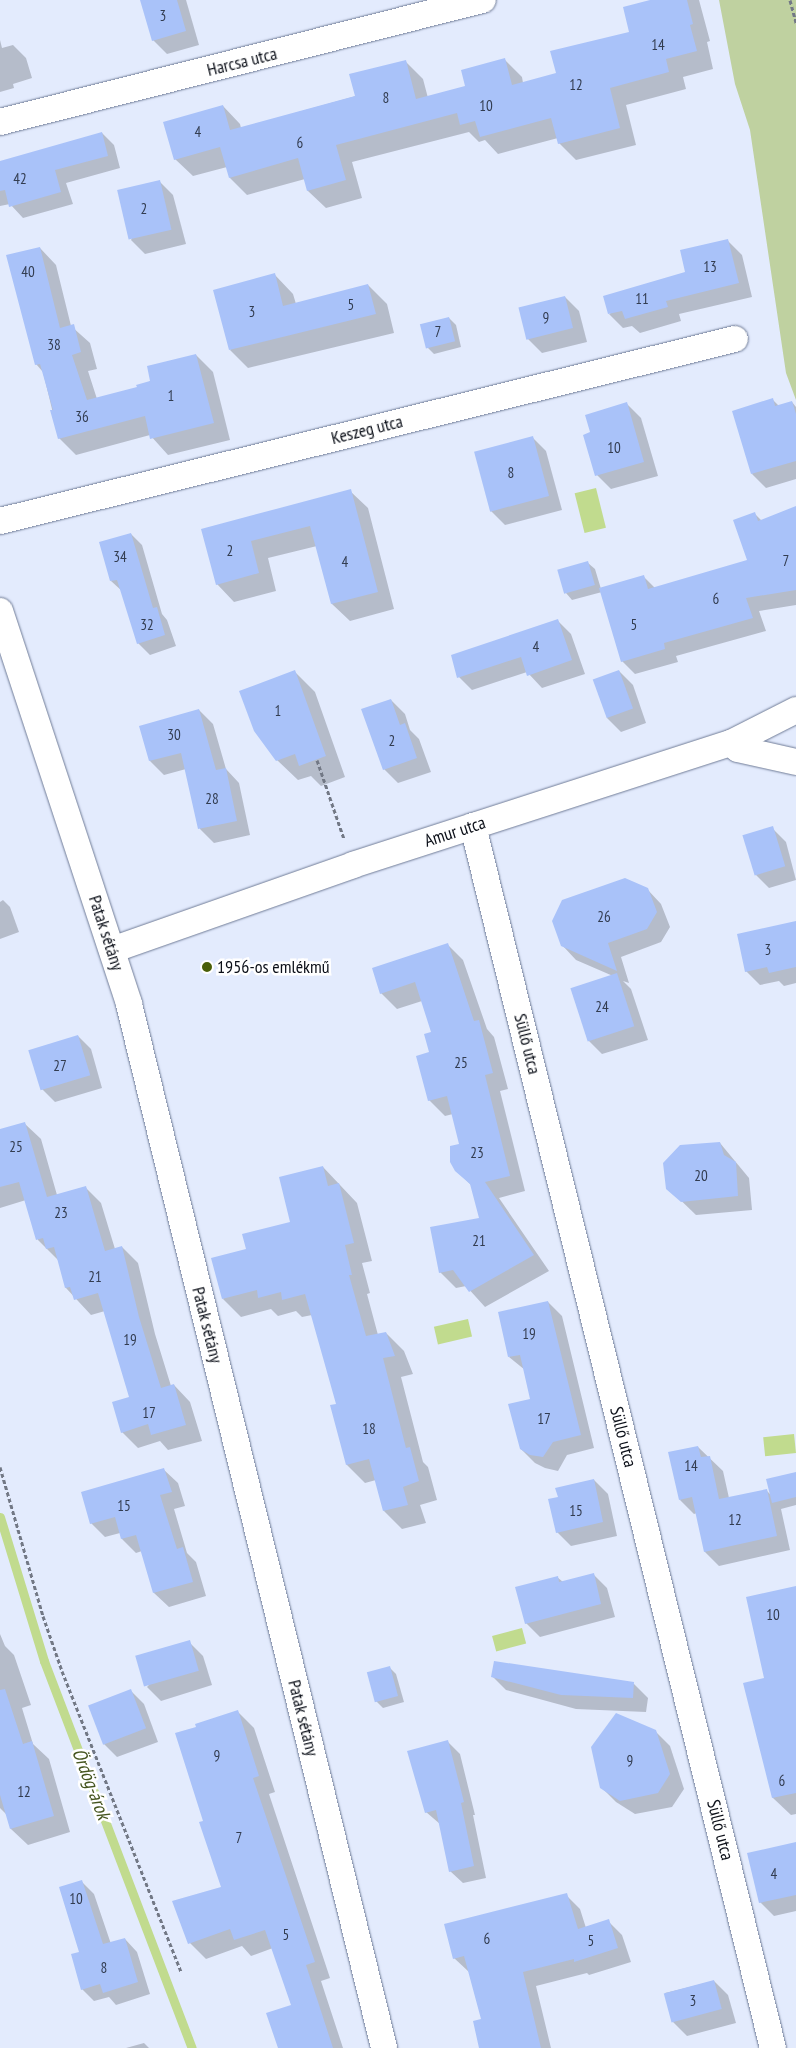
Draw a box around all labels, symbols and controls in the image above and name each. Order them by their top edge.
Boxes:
house number: 3 [160,7,166,25]
house number: 14 [651,36,665,54]
street label: Harcsa utca [205,43,279,81]
house number: 12 [569,76,583,94]
house number: 8 [383,89,389,107]
house number: 10 [479,97,493,115]
house number: 4 [195,123,201,141]
house number: 6 [297,134,303,152]
house number: 42 [13,170,27,188]
house number: 2 [141,200,147,218]
house number: 13 [703,258,717,276]
house number: 40 [21,263,35,281]
house number: 11 [635,290,649,308]
house number: 5 [348,296,354,314]
house number: 3 [249,303,255,321]
house number: 9 [543,309,549,327]
house number: 7 [435,323,441,341]
house number: 38 [47,336,61,354]
house number: 1 [168,387,174,405]
house number: 36 [75,408,89,426]
street label: Keszeg utca [329,411,405,449]
house number: 10 [607,439,621,457]
house number: 8 [508,464,514,482]
house number: 2 [227,542,233,560]
house number: 34 [113,548,127,566]
house number: 7 [783,552,789,570]
house number: 4 [342,553,348,571]
house number: 6 [713,590,719,608]
house number: 32 [140,616,154,634]
house number: 5 [631,616,637,634]
house number: 4 [533,638,539,656]
house number: 1 [275,702,281,720]
house number: 30 [167,726,181,744]
house number: 2 [389,732,395,750]
house number: 28 [205,790,219,808]
street label: Amur utca [422,812,488,852]
street label: Patak sétány [84,893,128,973]
house number: 26 [597,908,611,926]
house number: 3 [765,941,771,959]
place label: 1956-os emlékmű [217,956,330,978]
marker: 1956-os emlékmű [201,961,213,973]
house number: 24 [595,998,609,1016]
street label: Süllő utca [509,1011,545,1077]
house number: 25 [454,1054,468,1072]
house number: 27 [53,1057,67,1075]
house number: 25 [9,1138,23,1156]
house number: 23 [470,1144,484,1162]
house number: 20 [694,1167,708,1185]
house number: 23 [54,1204,68,1222]
house number: 21 [472,1232,486,1250]
house number: 21 [88,1268,102,1286]
street label: Patak sétány [187,1284,227,1366]
house number: 19 [522,1325,536,1343]
house number: 19 [123,1331,137,1349]
house number: 17 [142,1404,156,1422]
street label: Süllő utca [605,1404,641,1470]
house number: 17 [537,1410,551,1428]
house number: 18 [362,1420,376,1438]
house number: 14 [684,1457,698,1475]
house number: 15 [117,1497,131,1515]
house number: 15 [569,1502,583,1520]
house number: 12 [728,1511,742,1529]
house number: 10 [766,1606,780,1624]
street label: Patak sétány [283,1677,323,1759]
water label: Ördög-árok [67,1745,115,1823]
house number: 9 [214,1747,220,1765]
house number: 9 [627,1752,633,1770]
house number: 6 [779,1772,785,1790]
house number: 12 [17,1783,31,1801]
street label: Süllő utca [702,1797,738,1863]
house number: 7 [236,1829,242,1847]
house number: 4 [771,1865,777,1883]
house number: 10 [69,1890,83,1908]
house number: 5 [283,1926,289,1944]
house number: 6 [484,1930,490,1948]
house number: 5 [588,1932,594,1950]
house number: 8 [101,1959,107,1977]
house number: 3 [690,1992,696,2010]

